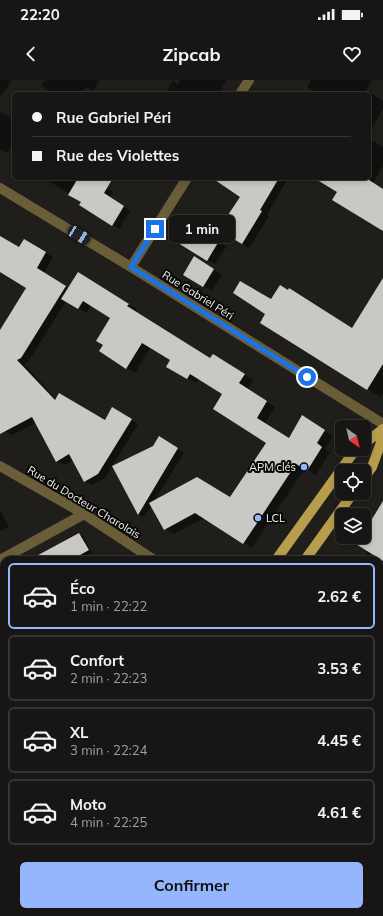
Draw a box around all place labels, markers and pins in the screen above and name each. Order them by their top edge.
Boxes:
place label: APM clés [249,460,296,474]
marker: APM clés [299,462,309,472]
place label: LCL [266,511,285,525]
marker: LCL [253,513,263,523]

